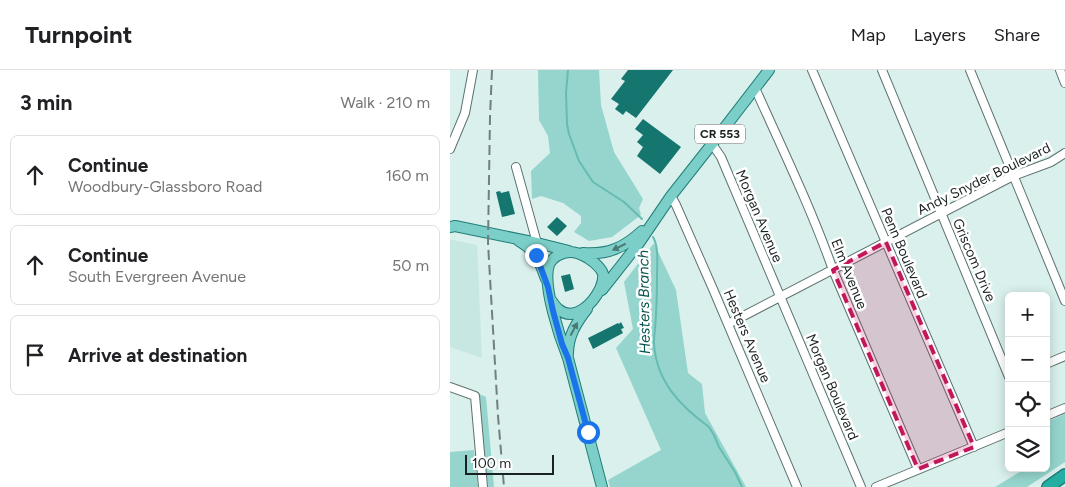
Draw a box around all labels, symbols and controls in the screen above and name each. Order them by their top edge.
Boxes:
text: Turnpoint [25,20,132,49]
text: Map [851,24,886,46]
text: Layers [914,24,966,46]
text: Share [994,24,1040,46]
text: 3 min [20,90,72,115]
text: Walk · 210 m [341,93,430,112]
road number: CR 553 [695,124,745,144]
street label: Andy Snyder Boulevard [915,139,1053,219]
text: Continue [68,154,148,177]
icon: ahead [21,161,49,189]
text: 160 m [386,166,429,185]
street label: Morgan Avenue [732,167,786,265]
text: Woodbury-Glassboro Road [68,177,262,196]
street label: Penn Boulevard [877,205,931,301]
street label: Griscom Drive [949,216,999,304]
street label: Elm Avenue [827,236,871,312]
one-way arrow [612,243,626,251]
text: Continue [68,244,148,267]
route end [525,244,548,267]
water label: Hesters Branch [634,250,654,354]
icon: ahead [21,251,49,279]
text: 50 m [392,256,429,275]
text: South Evergreen Avenue [68,267,246,286]
street label: Hesters Avenue [720,287,774,386]
map controls [1005,292,1050,472]
button: + [1005,292,1050,337]
one-way arrow [570,321,578,336]
street label: Morgan Boulevard [802,331,862,443]
button: − [1005,337,1050,382]
icon: arrive [21,341,49,369]
text: Arrive at destination [68,344,247,367]
button: locate [1005,382,1050,427]
route start [577,421,600,444]
button: layers [1005,427,1050,472]
scale bar [465,452,554,475]
text: 100 m [472,455,511,472]

